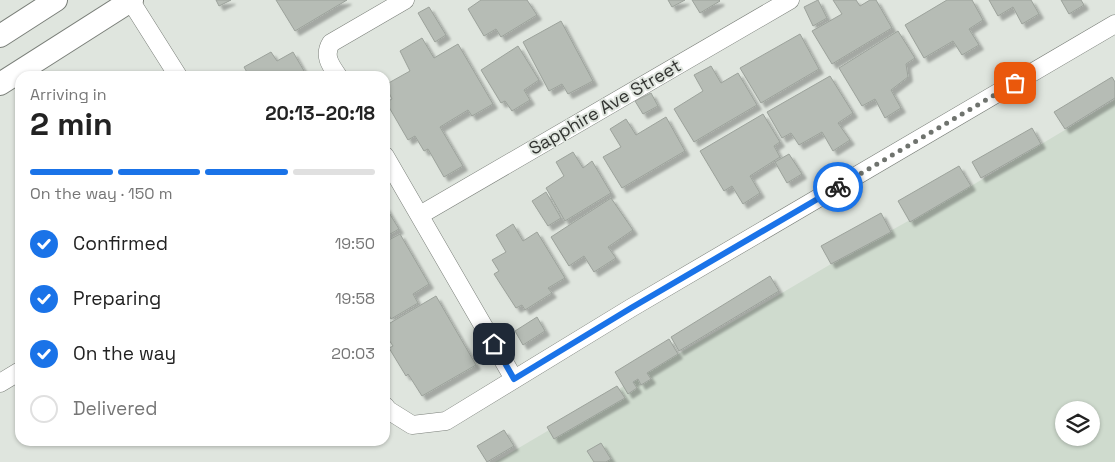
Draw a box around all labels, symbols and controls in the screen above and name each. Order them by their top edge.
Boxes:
street label: Sapphire Ave Street [524,54,685,160]
pin [994,62,1036,104]
icon: bag [1001,69,1029,97]
text: Arriving in [30,84,107,105]
text: 20:13–20:18 [265,101,375,126]
text: 2 min [30,104,113,144]
courier [813,162,863,212]
icon: bike [824,173,852,201]
text: On the way · 150 m [30,183,172,204]
icon: check [30,230,58,258]
text: Confirmed [73,231,168,256]
text: 19:50 [335,233,375,254]
icon: check [30,285,58,313]
text: Preparing [73,286,161,311]
text: 19:58 [335,288,375,309]
pin [473,323,515,365]
icon: home [480,330,508,358]
icon: check [30,340,58,368]
text: On the way [73,341,176,366]
text: 20:03 [331,343,375,364]
text: Delivered [73,396,158,421]
map controls [1055,401,1100,446]
button: layers [1055,401,1100,446]

